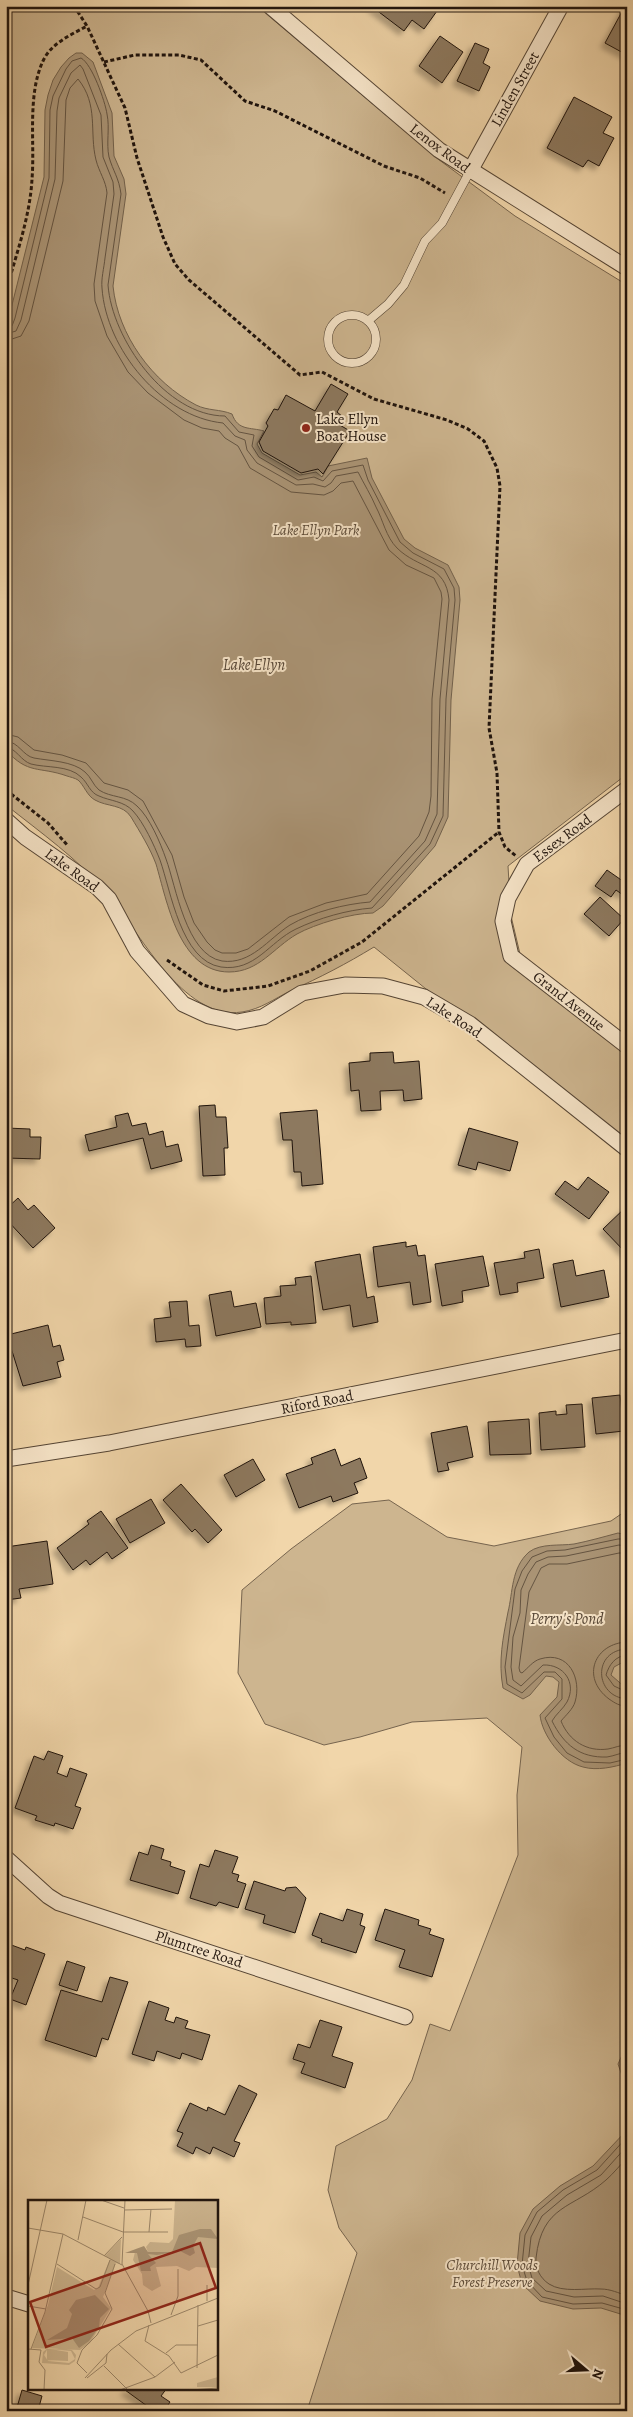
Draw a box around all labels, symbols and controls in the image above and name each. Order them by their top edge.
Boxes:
street label: Linden Street [486,48,544,130]
street label: Lenox Road [406,119,475,178]
place label: Lake Ellyn Boat House [316,409,387,446]
marker: Lake Ellyn Boat House [300,422,312,434]
park label: Lake Ellyn Park [272,520,360,540]
water label: Lake Ellyn [223,654,285,676]
street label: Essex Road [529,809,596,867]
street label: Lake Road [41,843,104,897]
street label: Grand Avenue [529,967,609,1036]
street label: Lake Road [422,992,487,1043]
street label: Riford Road [279,1385,356,1419]
water label: Perry's Pond [530,1608,604,1630]
street label: Plumtree Road [153,1925,246,1973]
inset map [28,2200,218,2390]
park label: Churchill Woods Forest Preserve [446,2255,538,2292]
north arrow [560,2344,610,2394]
text: N [587,2366,608,2382]

